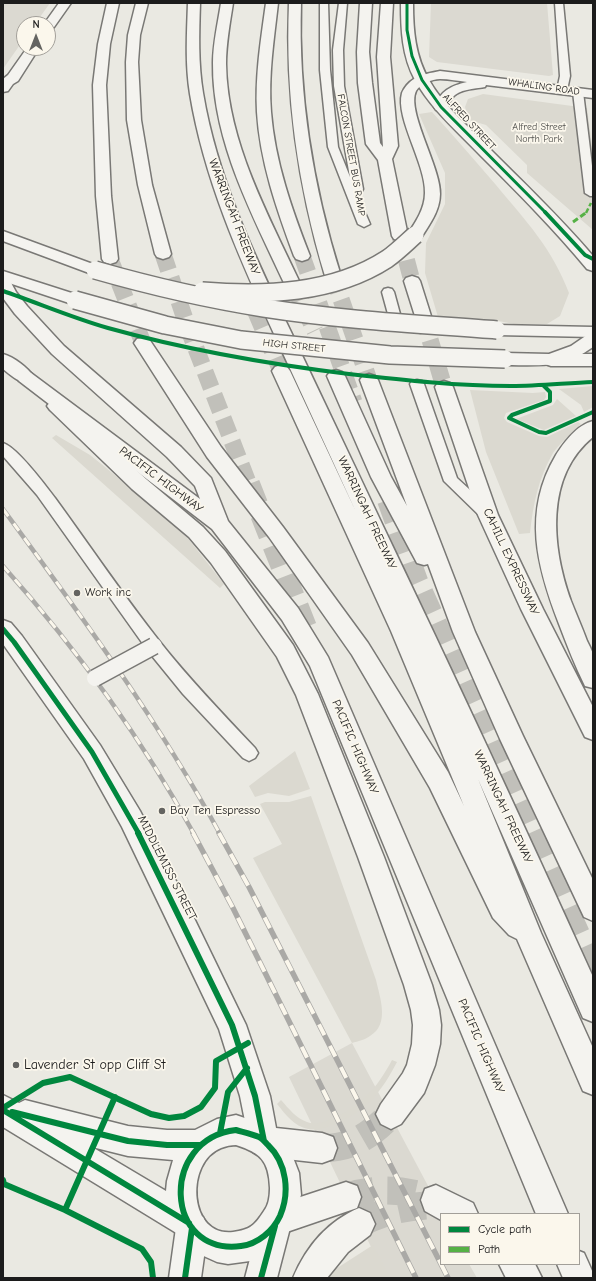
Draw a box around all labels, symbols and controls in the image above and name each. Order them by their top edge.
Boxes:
north arrow [16,16,56,56]
text: N [32,18,40,31]
street label: WHALING ROAD [507,76,581,98]
street label: ALFRED STREET [440,92,498,152]
street label: FALCON STREET BUS RAMP [334,93,368,217]
park label: Alfred Street North Park [512,121,566,144]
street label: WARRINGAH FREEWAY [205,157,263,277]
street label: HIGH STREET [262,337,326,355]
street label: PACIFIC HIGHWAY [116,444,206,516]
street label: WARRINGAH FREEWAY [334,454,400,572]
street label: CAHILL EXPRESSWAY [480,506,542,618]
place label: Work inc [85,586,131,600]
marker: Work inc [72,588,82,598]
street label: PACIFIC HIGHWAY [329,698,381,796]
street label: WARRINGAH FREEWAY [470,748,536,866]
place label: Bay Ten Espresso [170,804,260,818]
marker: Bay Ten Espresso [157,806,167,816]
street label: MIDDLEMISS STREET [134,813,200,923]
street label: PACIFIC HIGHWAY [455,997,507,1095]
place label: Lavender St opp Cliff St [24,1057,165,1073]
marker: Lavender St opp Cliff St [11,1060,21,1070]
legend [440,1213,580,1265]
text: Cycle path [478,1222,531,1236]
text: Path [478,1242,500,1256]

